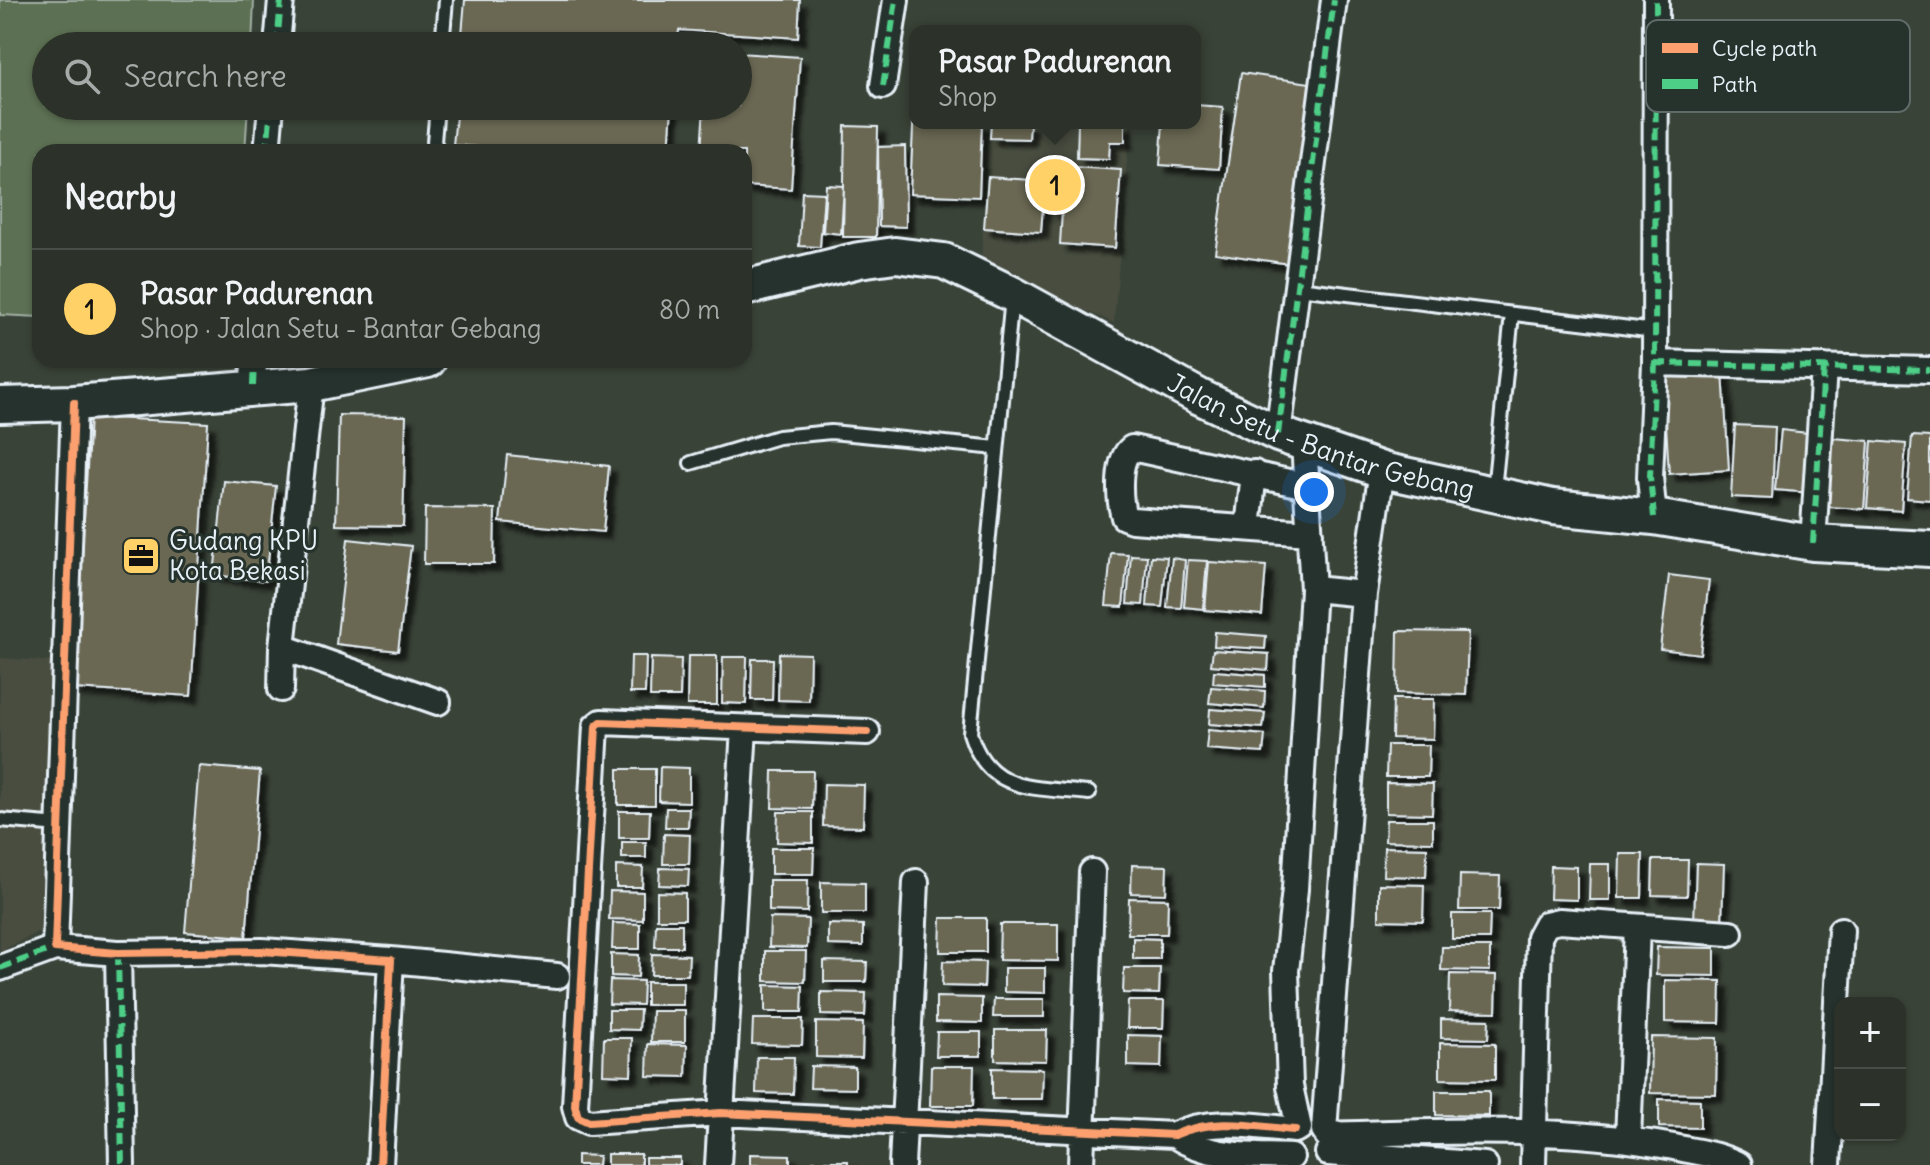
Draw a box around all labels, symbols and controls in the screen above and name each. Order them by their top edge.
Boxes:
legend [1646,20,1910,112]
popup [909,25,1201,129]
search box [32,32,752,120]
text: Cycle path [1712,34,1817,62]
text: Pasar Padurenan [938,42,1172,80]
icon: search [60,54,104,98]
text: Search here [124,57,287,95]
text: Path [1712,70,1757,98]
text: Shop [938,80,997,113]
pin: 1 [1029,155,1081,215]
text: Nearby [64,175,177,218]
text: Pasar Padurenan [140,274,373,312]
text: 1 [85,293,95,326]
text: 80 m [659,293,720,326]
text: Shop · Jalan Setu - Bantar Gebang [140,312,542,345]
street label: Jalan Setu - Bantar Gebang [1162,366,1477,506]
your location [1294,472,1334,512]
place label: Gudang KPU Kota Bekasi [169,524,318,587]
office icon: Gudang KPU Kota Bekasi [120,535,162,577]
map controls [1834,997,1906,1141]
button: + [1834,997,1906,1069]
button: − [1834,1069,1906,1141]

